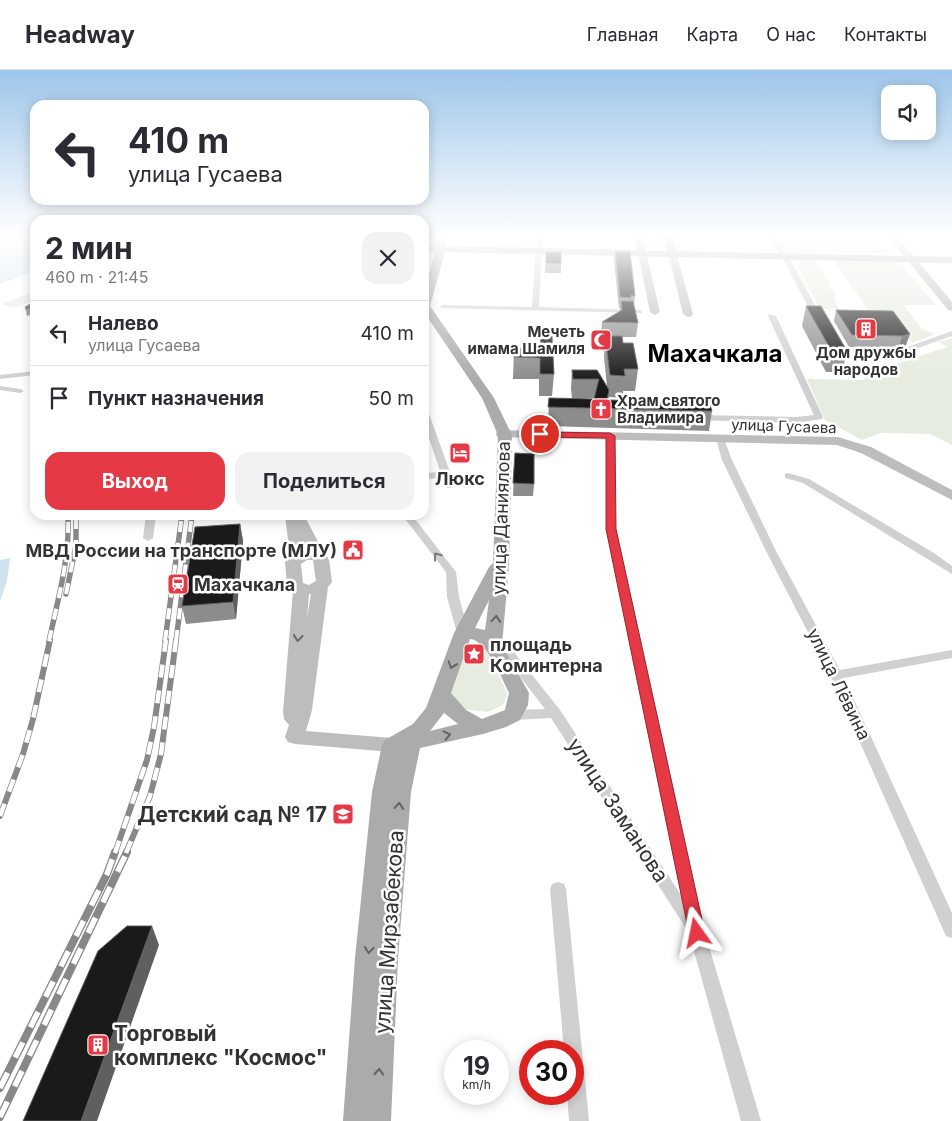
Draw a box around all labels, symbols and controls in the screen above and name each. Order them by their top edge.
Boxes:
text: Headway [25,20,135,49]
text: Главная [587,24,658,45]
text: Карта [686,24,738,45]
text: О нас [766,24,816,45]
text: Контакты [844,24,927,45]
map controls [881,85,936,140]
button: sound [881,85,936,140]
text: 410 m [128,119,229,161]
icon: left [45,120,110,185]
text: улица Гусаева [128,161,283,187]
text: 2 мин [45,230,133,266]
button: close [362,232,414,284]
text: 460 m · 21:45 [45,267,148,287]
text: Налево [88,312,159,335]
building icon: Дом дружбы народов [854,317,878,341]
icon: left [45,319,73,347]
text: 410 m [360,322,414,345]
place label: Мечеть имама Шамиля [468,322,585,358]
mosque icon: Мечеть имама Шамиля [589,328,613,352]
text: улица Гусаева [88,335,201,355]
district label: Махачкала [648,339,782,368]
place label: Дом дружбы народов [816,343,916,379]
icon: arrive [45,384,73,412]
text: Пункт назначения [88,387,264,410]
text: 50 m [368,387,414,410]
place label: Храм святого Владимира [617,391,720,427]
church icon: Храм святого Владимира [589,397,613,421]
pin [519,413,561,455]
street label: улица Гусаева [731,415,837,437]
icon: arrive [526,420,554,448]
hotel icon: Люкс [448,441,472,465]
street label: улица Даниялова [488,441,514,595]
button: Выход [45,452,225,510]
button: Поделиться [235,452,414,510]
place label: Люкс [435,468,485,489]
public building icon: МВД России на транспорте (МЛУ) [341,538,365,562]
place label: МВД России на транспорте (МЛУ) [26,540,337,561]
one-way arrow [434,552,443,562]
station icon: Махачкала [166,572,190,596]
place label: Махачкала [194,574,295,595]
one-way arrow [490,615,501,623]
street label: улица Лёвина [803,625,875,743]
one-way arrow [292,634,303,642]
place label: площадь Коминтерна [490,634,603,676]
place icon: площадь Коминтерна [462,642,486,666]
one-way arrow [448,661,458,669]
one-way arrow [443,730,452,741]
street label: улица Заманова [562,733,674,887]
one-way arrow [393,801,404,809]
place label: Детский сад № 17 [137,802,327,827]
school or university icon: Детский сад № 17 [331,802,355,826]
street label: улица Мирзабекова [369,829,409,1035]
position arrow [670,906,722,958]
one-way arrow [364,946,375,954]
place label: Торговый комплекс "Космос" [114,1021,327,1070]
building icon: Торговый комплекс "Космос" [86,1033,110,1057]
speed limit sign: 30 [519,1040,584,1105]
text: 19 [463,1051,490,1081]
one-way arrow [373,1068,384,1076]
text: km/h [462,1077,491,1092]

